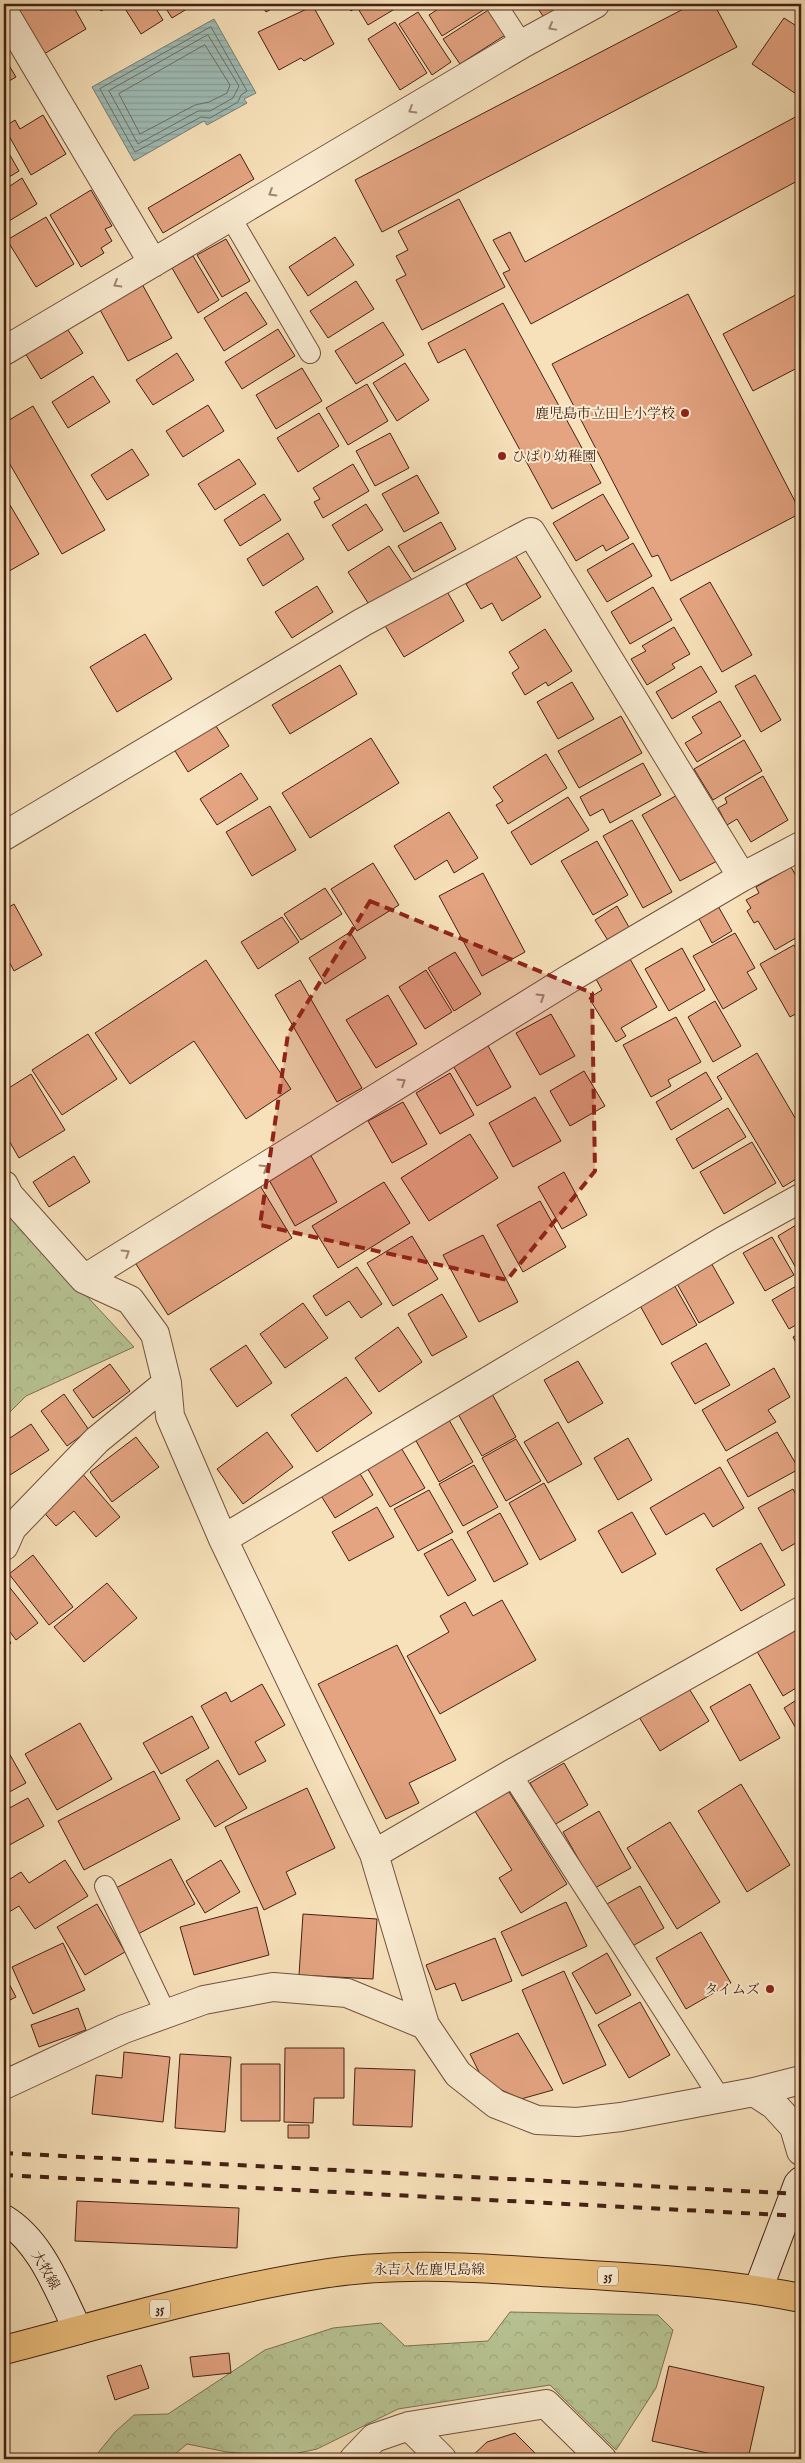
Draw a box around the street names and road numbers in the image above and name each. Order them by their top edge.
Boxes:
street label: 大牧線 [27,2248,63,2293]
street label: 永吉入佐鹿児島線 [373,2261,485,2279]
road number: 35 [598,2266,618,2286]
road number: 35 [150,2300,170,2318]

